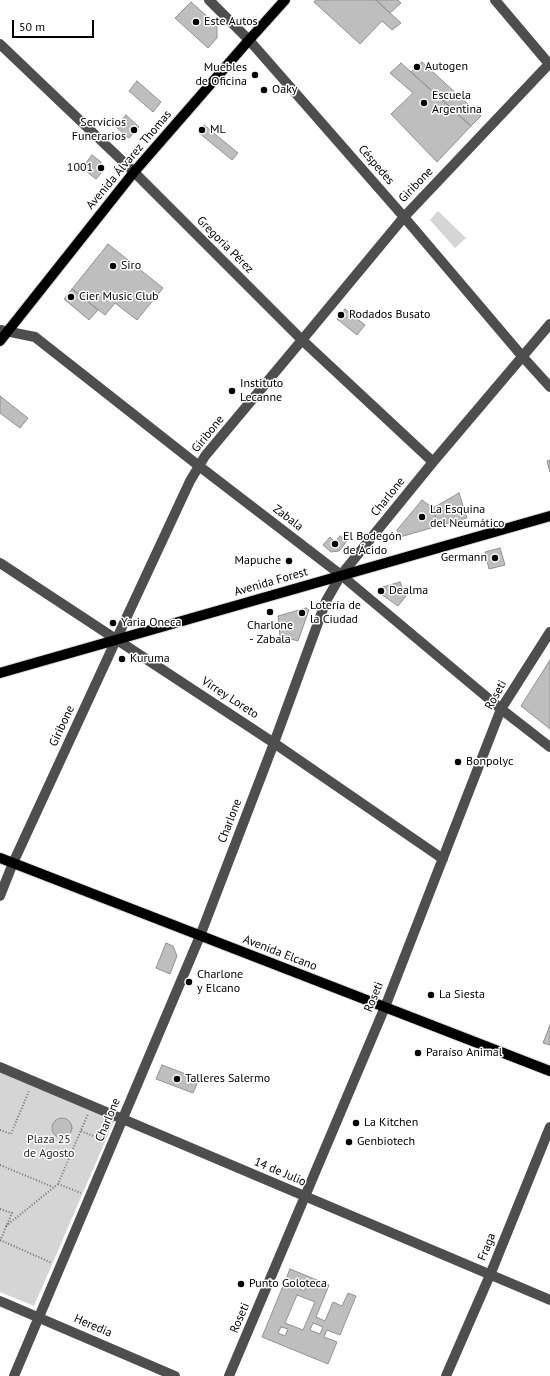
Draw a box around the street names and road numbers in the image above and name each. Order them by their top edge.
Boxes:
street label: Avenida Álvarez Thomas [83,107,175,213]
street label: Céspedes [355,142,397,188]
street label: Giribone [396,164,436,206]
street label: Gregoria Pérez [194,214,256,276]
street label: Giribone [189,413,227,455]
street label: Charlone [368,475,408,519]
street label: Zabala [270,502,306,534]
street label: Avenida Forest [233,565,309,599]
street label: Virrey Loreto [199,674,261,722]
street label: Roseti [482,678,510,712]
street label: Giribone [46,703,78,749]
street label: Charlone [215,797,245,845]
street label: Avenida Elcano [241,932,319,974]
street label: Roseti [361,980,387,1014]
street label: Charlone [92,1096,124,1144]
street label: 14 de Julio [252,1155,308,1189]
street label: Fraga [475,1231,499,1263]
street label: Roseti [227,1301,253,1335]
street label: Heredia [72,1312,114,1340]

